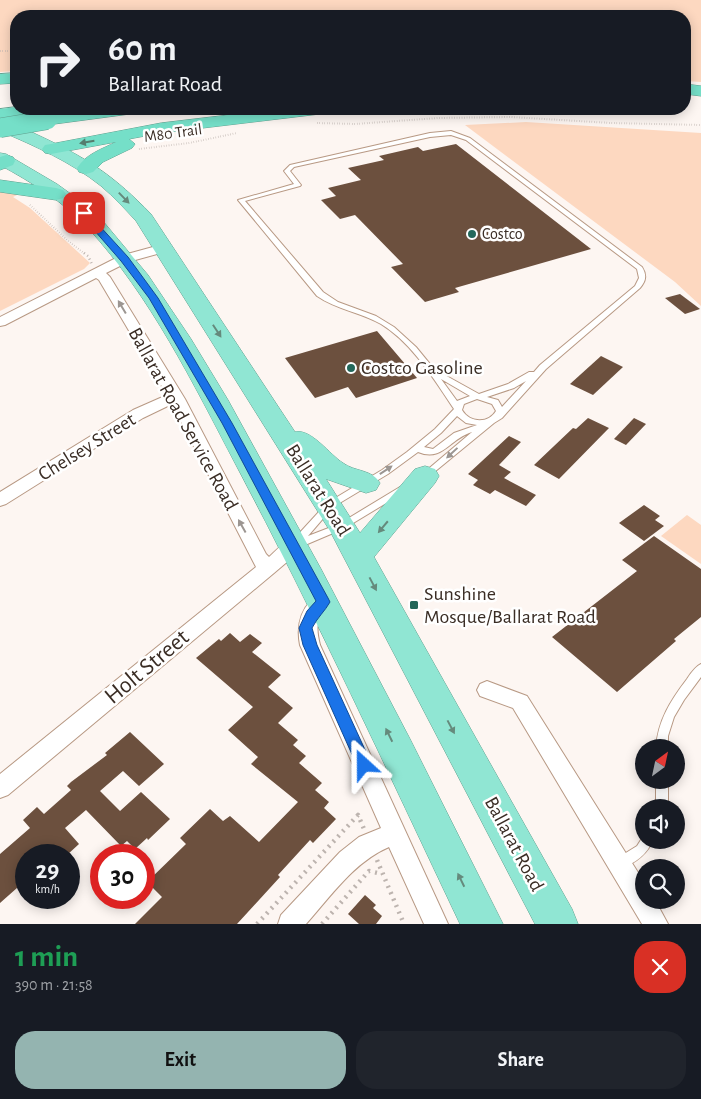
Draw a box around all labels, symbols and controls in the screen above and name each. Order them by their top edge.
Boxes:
icon: right [25,30,90,95]
text: 60 m [108,32,177,67]
text: Ballarat Road [108,73,222,95]
street label: M80 Trail [143,121,203,145]
one-way arrow [79,138,95,146]
one-way arrow [118,191,130,203]
pin [63,192,105,234]
icon: arrive [70,199,98,227]
place label: Costco [482,226,523,242]
marker: Costco [466,228,478,240]
one-way arrow [117,301,126,314]
street label: Ballarat Road Service Road [124,324,242,514]
one-way arrow [213,324,222,337]
place label: Costco Gasoline [361,358,483,378]
marker: Costco Gasoline [345,362,357,374]
street label: Chelsey Street [35,409,140,485]
street label: Ballarat Road [282,441,354,539]
one-way arrow [447,447,459,459]
one-way arrow [379,466,393,475]
one-way arrow [238,519,246,534]
one-way arrow [377,520,388,533]
one-way arrow [369,577,377,591]
place label: Sunshine Mosque/Ballarat Road [424,584,596,627]
marker: Sunshine Mosque/Ballarat Road [408,599,420,611]
street label: Holt Street [100,625,194,709]
one-way arrow [446,720,455,733]
one-way arrow [385,727,393,742]
position arrow [337,738,389,790]
north arrow [635,739,685,789]
map controls [635,739,685,909]
street label: Ballarat Road [481,793,547,895]
button: sound [635,799,685,849]
speed limit sign: 30 [90,844,155,909]
text: 29 [36,858,59,883]
button: search [635,859,685,909]
one-way arrow [457,873,465,887]
text: km/h [35,883,60,895]
button: close [634,941,686,993]
text: 1 min [15,942,78,972]
text: 390 m · 21:58 [15,977,93,993]
button: Exit [15,1031,346,1089]
button: Share [356,1031,686,1089]

